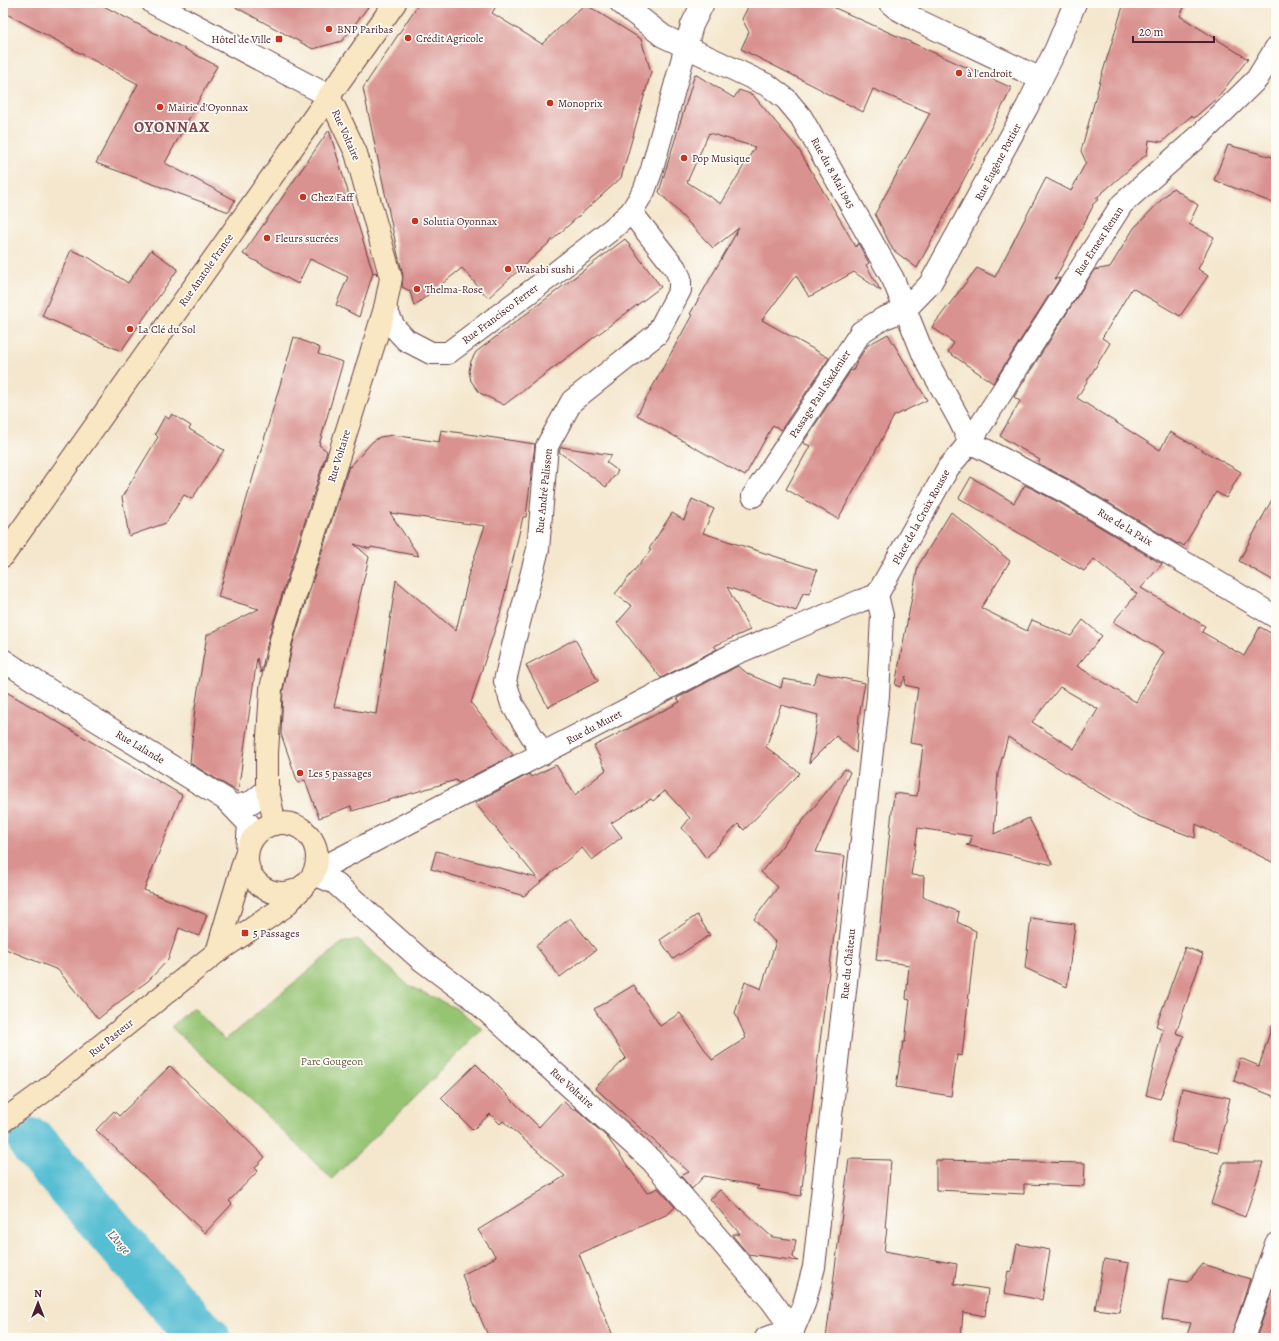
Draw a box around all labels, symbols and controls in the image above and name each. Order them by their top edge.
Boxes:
scale bar [1133,18,1214,44]
place label: BNP Paribas [337,22,393,37]
marker: BNP Paribas [324,24,334,34]
text: 20 m [1139,24,1163,40]
place label: Crédit Agricole [416,31,483,46]
place label: Hôtel de Ville [211,32,271,47]
marker: Crédit Agricole [403,33,413,43]
marker: Hôtel de Ville [274,34,284,44]
place label: à l'endroit [967,66,1012,81]
marker: à l'endroit [954,68,964,78]
place label: Monoprix [558,96,603,111]
marker: Monoprix [545,98,555,108]
place label: Mairie d'Oyonnax [168,100,249,115]
marker: Mairie d'Oyonnax [155,102,165,112]
street label: Rue Voltaire [328,107,364,163]
district label: OYONNAX [134,117,210,137]
street label: Rue Eugène Pottier [971,121,1025,203]
street label: Rue du 8 Mai 1945 [807,135,859,211]
place label: Pop Musique [692,151,750,166]
marker: Pop Musique [679,153,689,163]
place label: Chez Faff [311,190,355,205]
marker: Chez Faff [298,192,308,202]
street label: Rue Ernest Renan [1071,204,1127,278]
place label: Solutia Oyonnax [423,214,498,229]
marker: Solutia Oyonnax [410,216,420,226]
street label: Rue Anatole France [175,231,237,309]
place label: Fleurs sucrées [275,231,338,246]
marker: Fleurs sucrées [262,233,272,243]
place label: Wasabi sushi [515,262,575,277]
marker: Wasabi sushi [503,264,513,274]
street label: Rue Francisco Ferrer [459,280,541,348]
place label: Thelma-Rose [425,282,483,297]
marker: Thelma-Rose [412,284,422,294]
place label: La Clé du Sol [138,322,196,337]
marker: La Clé du Sol [125,324,135,334]
street label: Passage Paul Sixdenier [786,347,854,441]
street label: Rue Voltaire [324,428,354,484]
street label: Rue André Palisson [532,447,556,535]
street label: Place de la Croix Rousse [889,467,953,567]
street label: Rue de la Paix [1095,505,1156,550]
street label: Rue du Muret [563,706,625,748]
street label: Rue Lalande [113,726,167,768]
place label: Les 5 passages [308,766,372,781]
marker: Les 5 passages [295,768,305,778]
place label: 5 Passages [253,926,300,941]
marker: 5 Passages [240,928,250,938]
street label: Rue du Château [837,928,859,1000]
street label: Rue Pasteur [85,1015,137,1061]
park label: Parc Gougeon [301,1054,363,1069]
street label: Rue Voltaire [547,1064,597,1112]
water label: L'Ange [104,1226,135,1258]
north arrow [18,1283,58,1323]
text: N [34,1286,42,1301]

